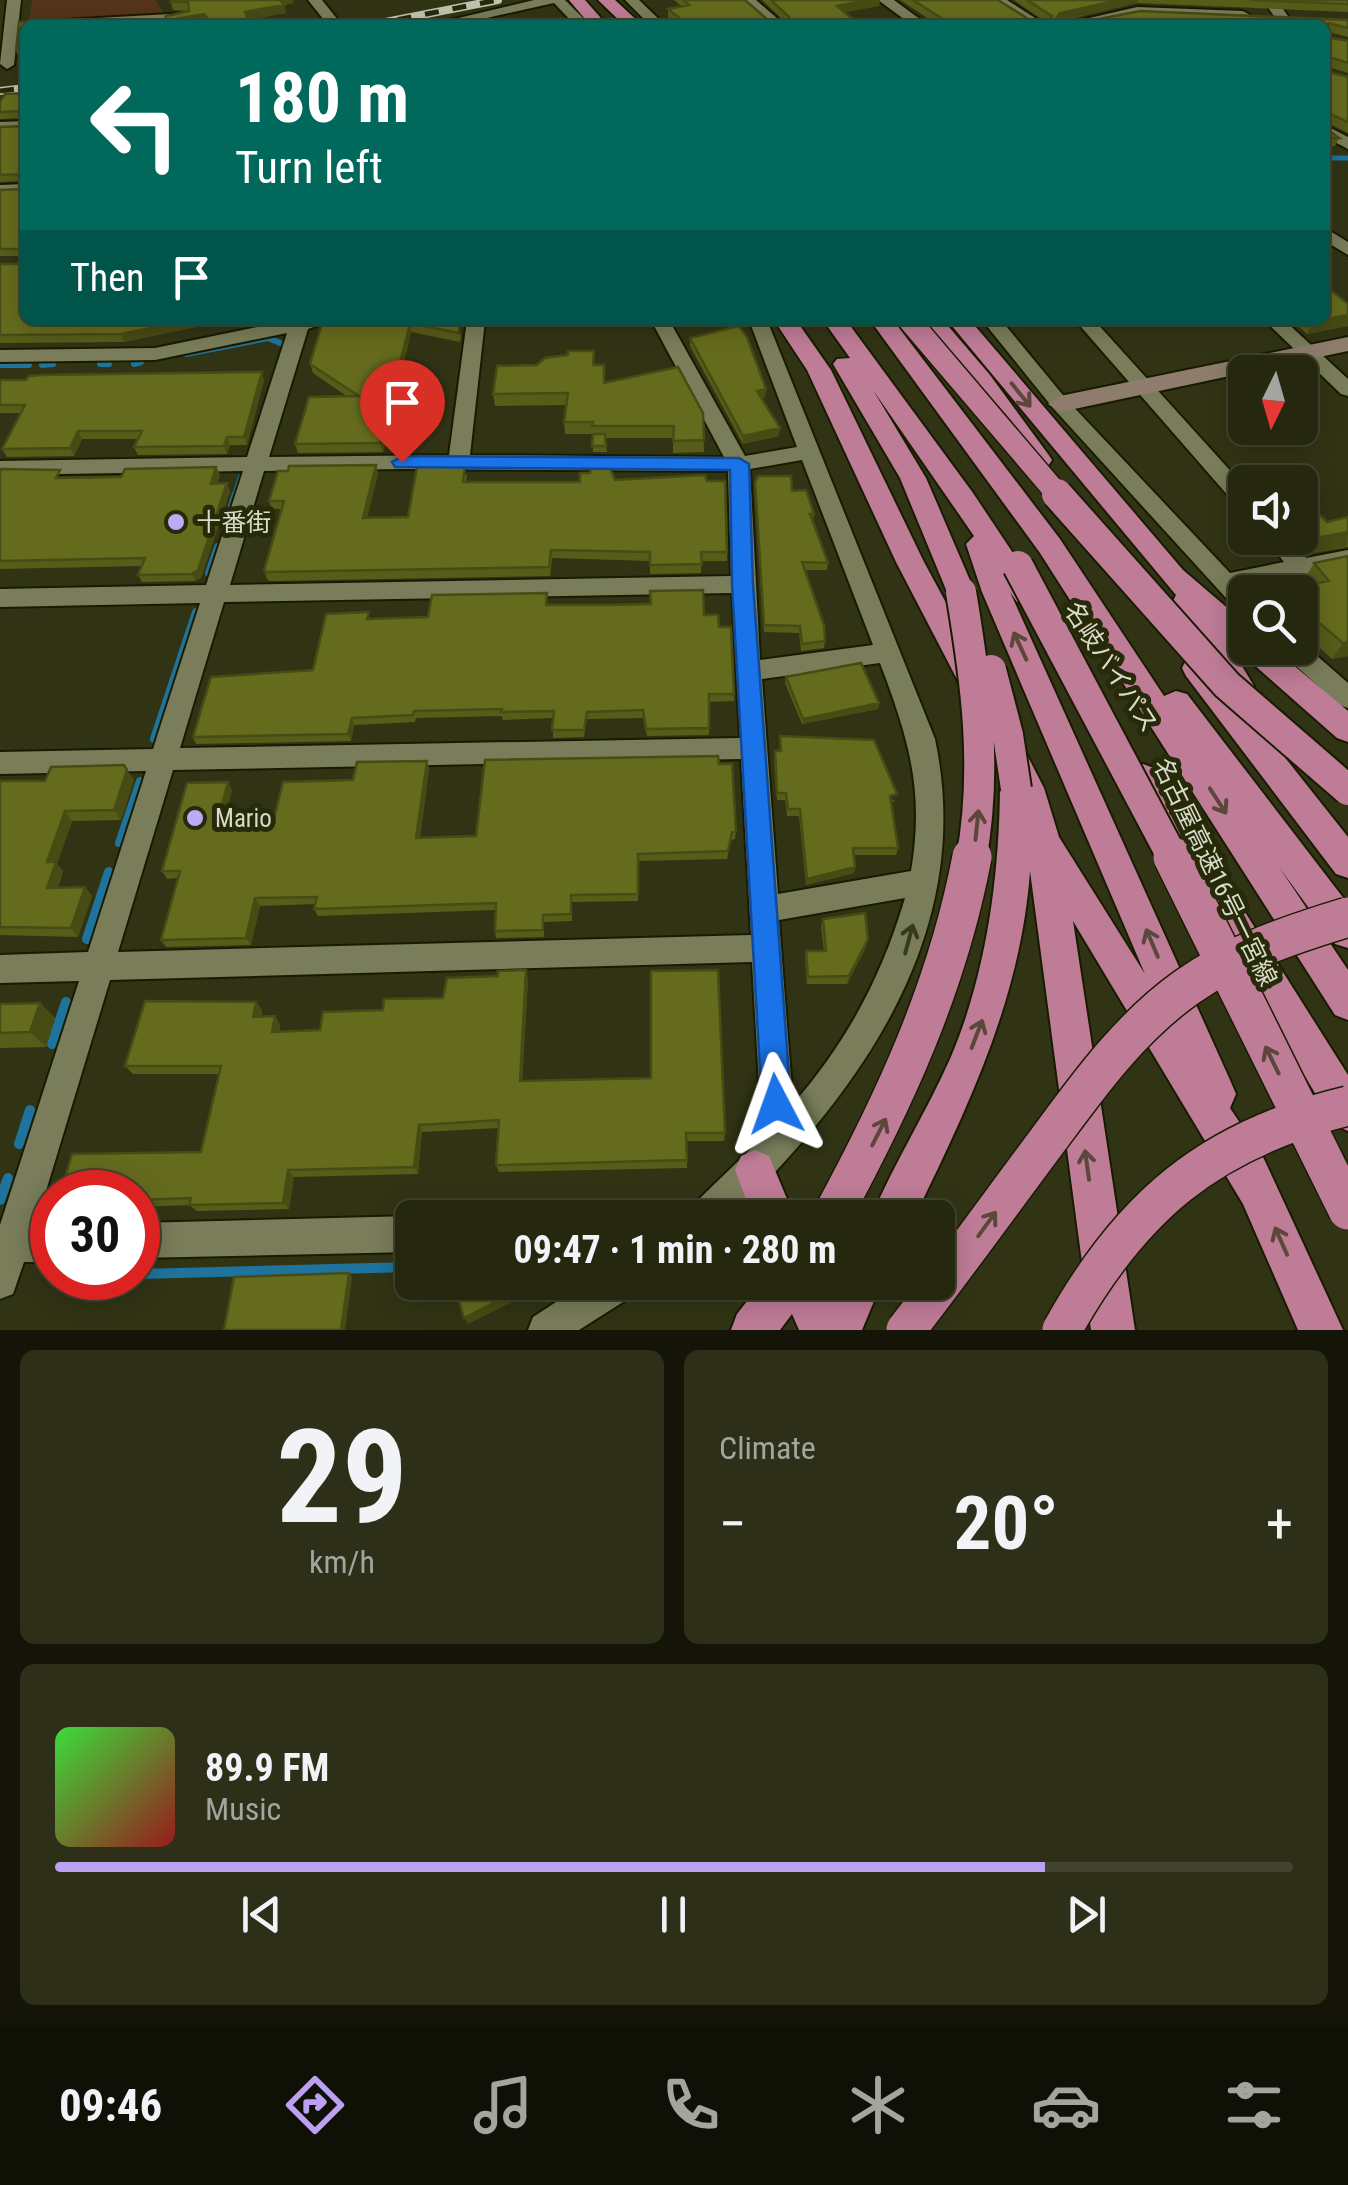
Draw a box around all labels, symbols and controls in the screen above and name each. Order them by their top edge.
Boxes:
text: 180 m [235,57,409,139]
icon: left [70,60,200,190]
text: Turn left [235,141,383,194]
icon: arrive [164,250,219,305]
text: Then [70,256,144,300]
north arrow [1228,355,1318,445]
map controls [1228,355,1318,665]
pin [360,360,445,463]
icon: arrive [375,375,430,430]
one-way arrow [1010,381,1031,408]
button: sound [1228,465,1318,555]
place label: 十番街 [196,508,271,537]
marker: 十番街 [165,511,187,533]
button: search [1228,575,1318,665]
street label: 名岐バイパス [1058,596,1164,738]
one-way arrow [1010,632,1029,662]
street label: 名古屋高速16号一宮線 [1147,753,1283,991]
one-way arrow [1207,786,1228,814]
place label: Mario [215,804,272,833]
marker: Mario [184,807,206,829]
one-way arrow [968,809,987,842]
one-way arrow [901,924,920,956]
one-way arrow [1142,928,1160,959]
one-way arrow [969,1019,987,1050]
one-way arrow [1262,1046,1281,1076]
position arrow [724,1052,828,1156]
one-way arrow [870,1118,889,1148]
one-way arrow [1078,1149,1096,1181]
speed limit sign: 30 [30,1170,160,1300]
one-way arrow [976,1211,997,1239]
one-way arrow [1271,1226,1289,1257]
text: 09:47 · 1 min · 280 m [514,1228,836,1272]
text: 29 [276,1401,408,1554]
text: Climate [719,1429,816,1467]
text: 20° [954,1479,1059,1567]
text: − [719,1492,747,1556]
text: + [1266,1492,1293,1556]
text: km/h [309,1543,375,1581]
text: 89.9 FM [205,1746,329,1790]
text: Music [205,1790,281,1828]
icon: previous [234,1887,289,1942]
icon: pause [646,1887,701,1942]
icon: next [1059,1887,1114,1942]
icon: directions [280,2070,350,2140]
icon: music [468,2070,538,2140]
icon: phone [656,2070,726,2140]
icon: climate [843,2070,913,2140]
icon: car [1031,2070,1101,2140]
icon: filters [1219,2070,1289,2140]
text: 09:46 [59,2079,162,2132]

